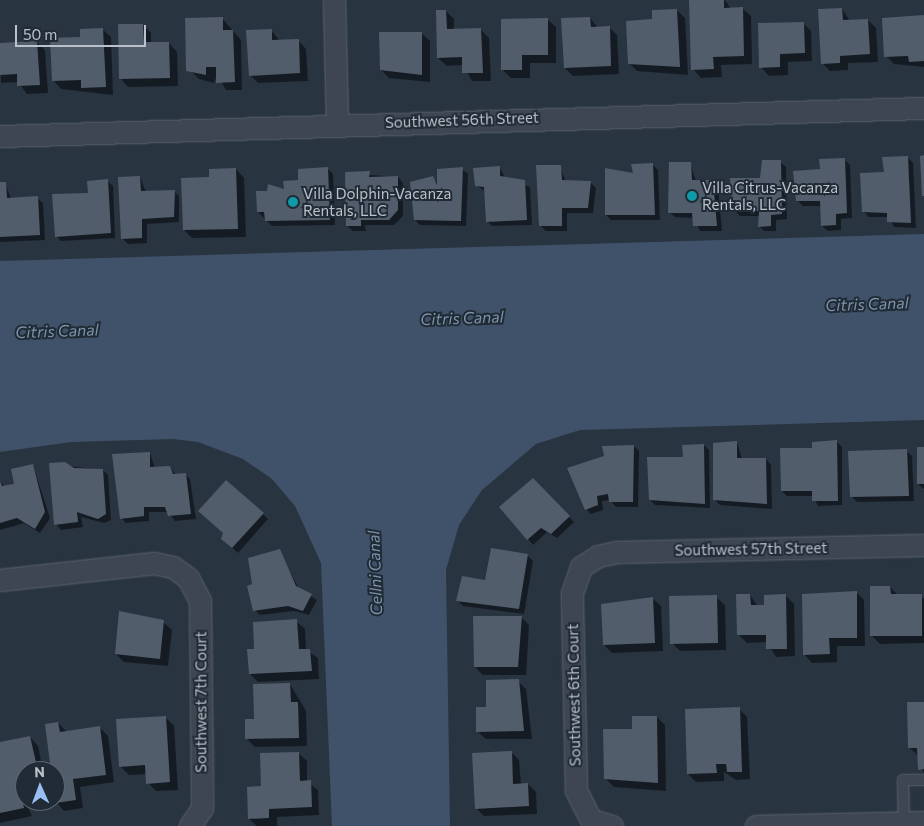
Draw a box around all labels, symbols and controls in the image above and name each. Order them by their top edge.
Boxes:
scale bar [18,15,149,47]
text: 50 m [23,25,57,43]
street label: Southwest 56th Street [385,108,539,132]
place label: Villa Citrus-Vacanza Rentals, LLC [702,178,838,213]
place label: Villa Dolphin-Vacanza Rentals, LLC [303,184,451,219]
marker: Villa Citrus-Vacanza Rentals, LLC [686,190,698,202]
marker: Villa Dolphin-Vacanza Rentals, LLC [287,196,299,208]
water label: Citris Canal [825,293,909,315]
water label: Citris Canal [420,307,504,329]
water label: Citris Canal [15,320,99,342]
water label: Cellni Canal [364,530,386,616]
street label: Southwest 57th Street [674,539,828,559]
street label: Southwest 6th Court [564,624,584,766]
street label: Southwest 7th Court [192,631,210,773]
north arrow [15,761,65,811]
text: N [34,763,45,780]

